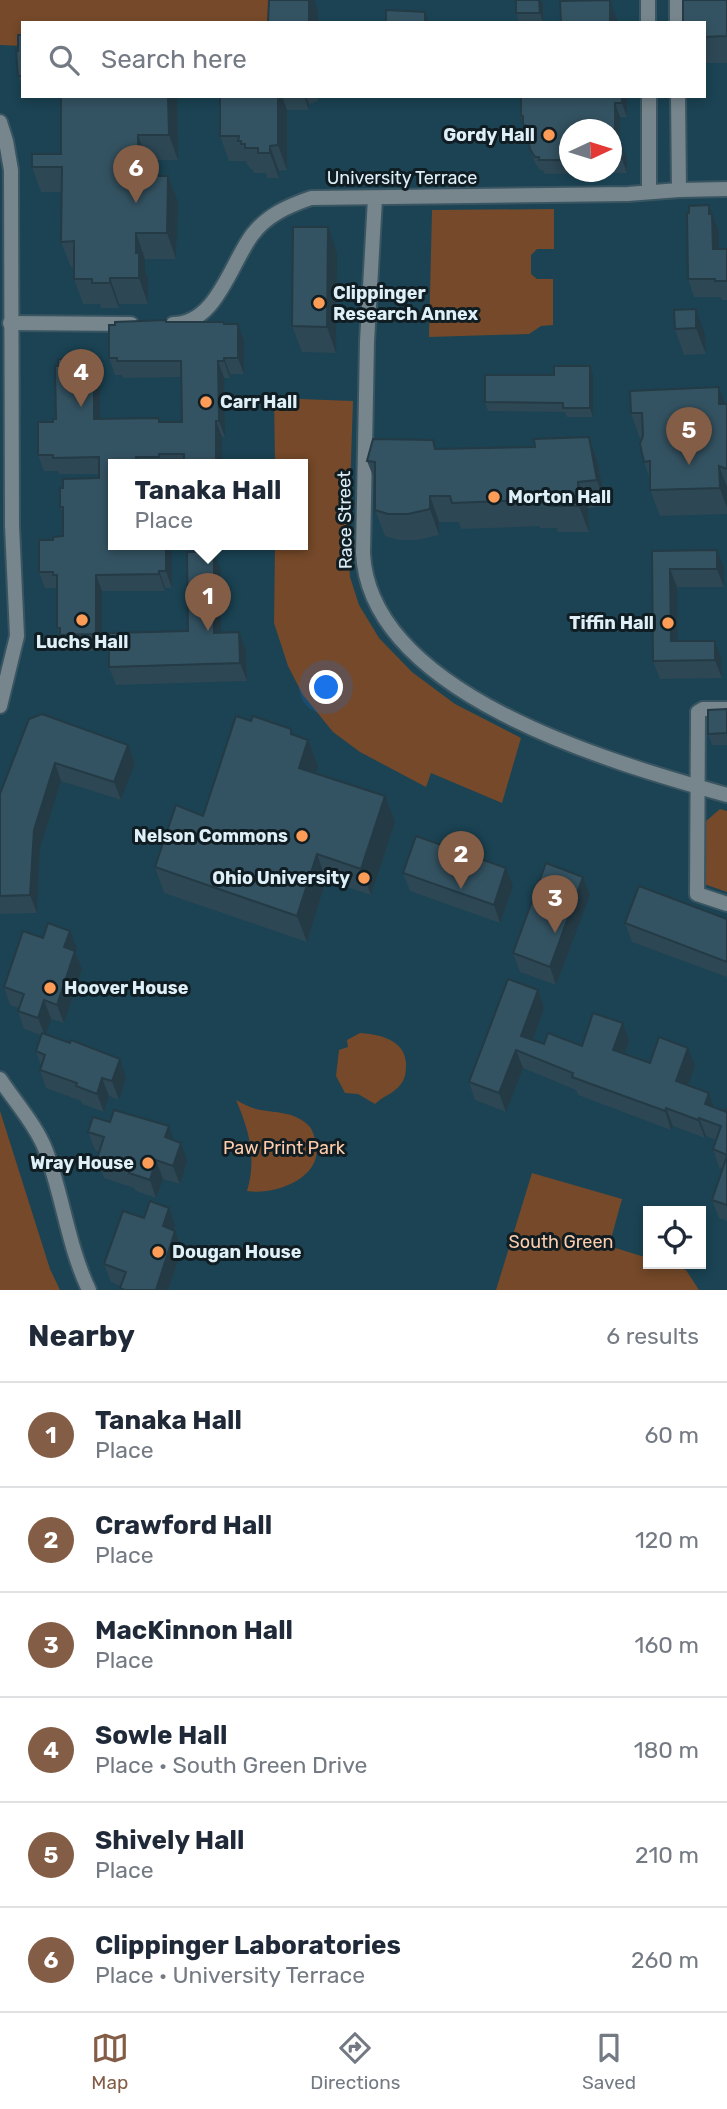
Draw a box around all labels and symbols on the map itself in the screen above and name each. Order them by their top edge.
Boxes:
north arrow [559,119,622,182]
place label: Gordy Hall [443,124,535,146]
marker: Gordy Hall [541,127,557,143]
pin: 6 [113,145,159,203]
street label: University Terrace [327,167,477,189]
place label: Clippinger Research Annex [333,282,478,325]
marker: Clippinger Research Annex [311,295,327,311]
pin: 4 [58,349,104,407]
place label: Carr Hall [220,391,297,413]
marker: Carr Hall [198,394,214,410]
pin: 5 [666,407,712,465]
street label: Race Street [333,471,357,569]
place label: Morton Hall [508,486,611,508]
marker: Morton Hall [486,489,502,505]
pin: 1 [185,573,231,631]
marker: Luchs Hall [74,612,90,628]
place label: Tiffin Hall [569,612,654,634]
marker: Tiffin Hall [660,615,676,631]
place label: Luchs Hall [36,631,128,653]
your location [309,670,343,704]
place label: Nelson Commons [134,825,288,847]
marker: Nelson Commons [294,828,310,844]
pin: 2 [438,831,484,889]
place label: Ohio University [212,867,350,889]
marker: Ohio University [356,870,372,886]
pin: 3 [532,875,578,933]
place label: Hoover House [64,977,189,999]
marker: Hoover House [42,980,58,996]
park label: Paw Print Park [223,1137,346,1159]
place label: Wray House [30,1152,134,1174]
marker: Wray House [140,1155,156,1171]
park label: South Green [509,1231,613,1253]
place label: Dougan House [172,1241,302,1263]
marker: Dougan House [150,1244,166,1260]

